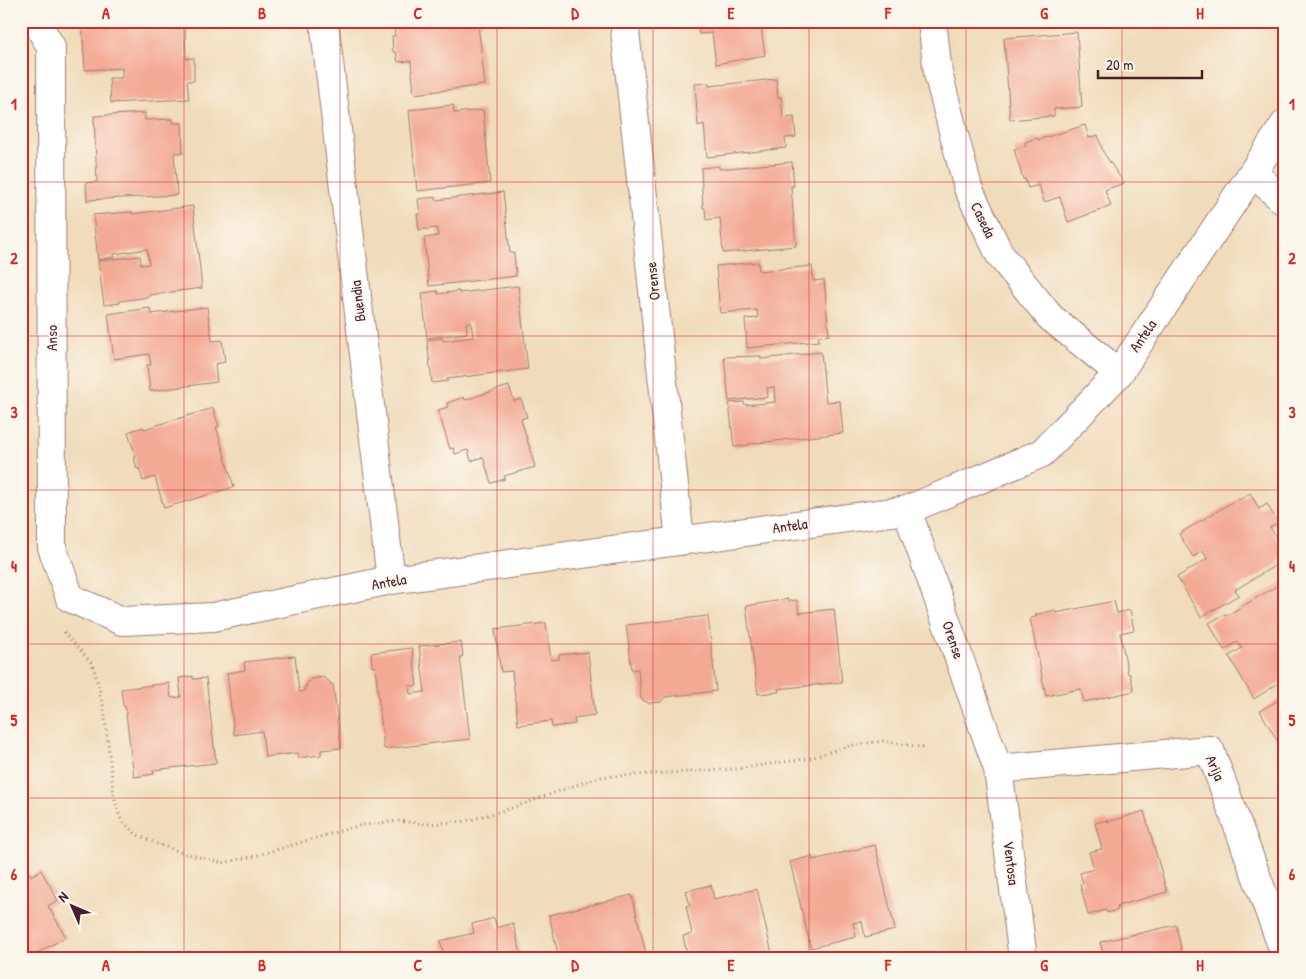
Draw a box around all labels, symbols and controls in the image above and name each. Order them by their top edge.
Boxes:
text: A [102,2,110,24]
text: B [258,2,266,24]
text: C [414,2,423,24]
text: D [571,2,579,24]
text: E [727,2,735,24]
text: F [884,2,892,24]
text: G [1040,2,1048,24]
text: H [1196,2,1204,24]
scale bar [1098,48,1202,80]
text: 20 m [1106,54,1133,75]
text: 1 [11,93,17,115]
text: 1 [1289,93,1295,115]
street label: Caseda [966,198,1001,241]
text: 2 [10,247,18,269]
text: 2 [1288,247,1296,269]
street label: Orense [640,261,665,301]
street label: Buendia [345,279,370,323]
street label: Antela [1124,315,1161,356]
street label: Anso [41,325,62,351]
text: 3 [10,401,18,423]
text: 3 [1288,401,1296,423]
street label: Antela [771,513,809,538]
text: 4 [11,555,17,577]
text: 4 [1289,555,1295,577]
street label: Antela [370,568,408,595]
street label: Orense [937,618,970,662]
text: 5 [11,709,18,731]
text: 5 [1289,709,1296,731]
street label: Arija [1201,752,1230,784]
street label: Ventosa [998,840,1025,886]
text: 6 [11,863,18,885]
text: 6 [1289,863,1296,885]
north arrow [48,882,98,932]
text: N [53,887,72,906]
text: A [102,954,110,976]
text: B [258,954,266,976]
text: C [414,954,423,976]
text: D [571,954,579,976]
text: E [727,954,735,976]
text: F [884,954,892,976]
text: G [1040,954,1048,976]
text: H [1196,954,1204,976]

